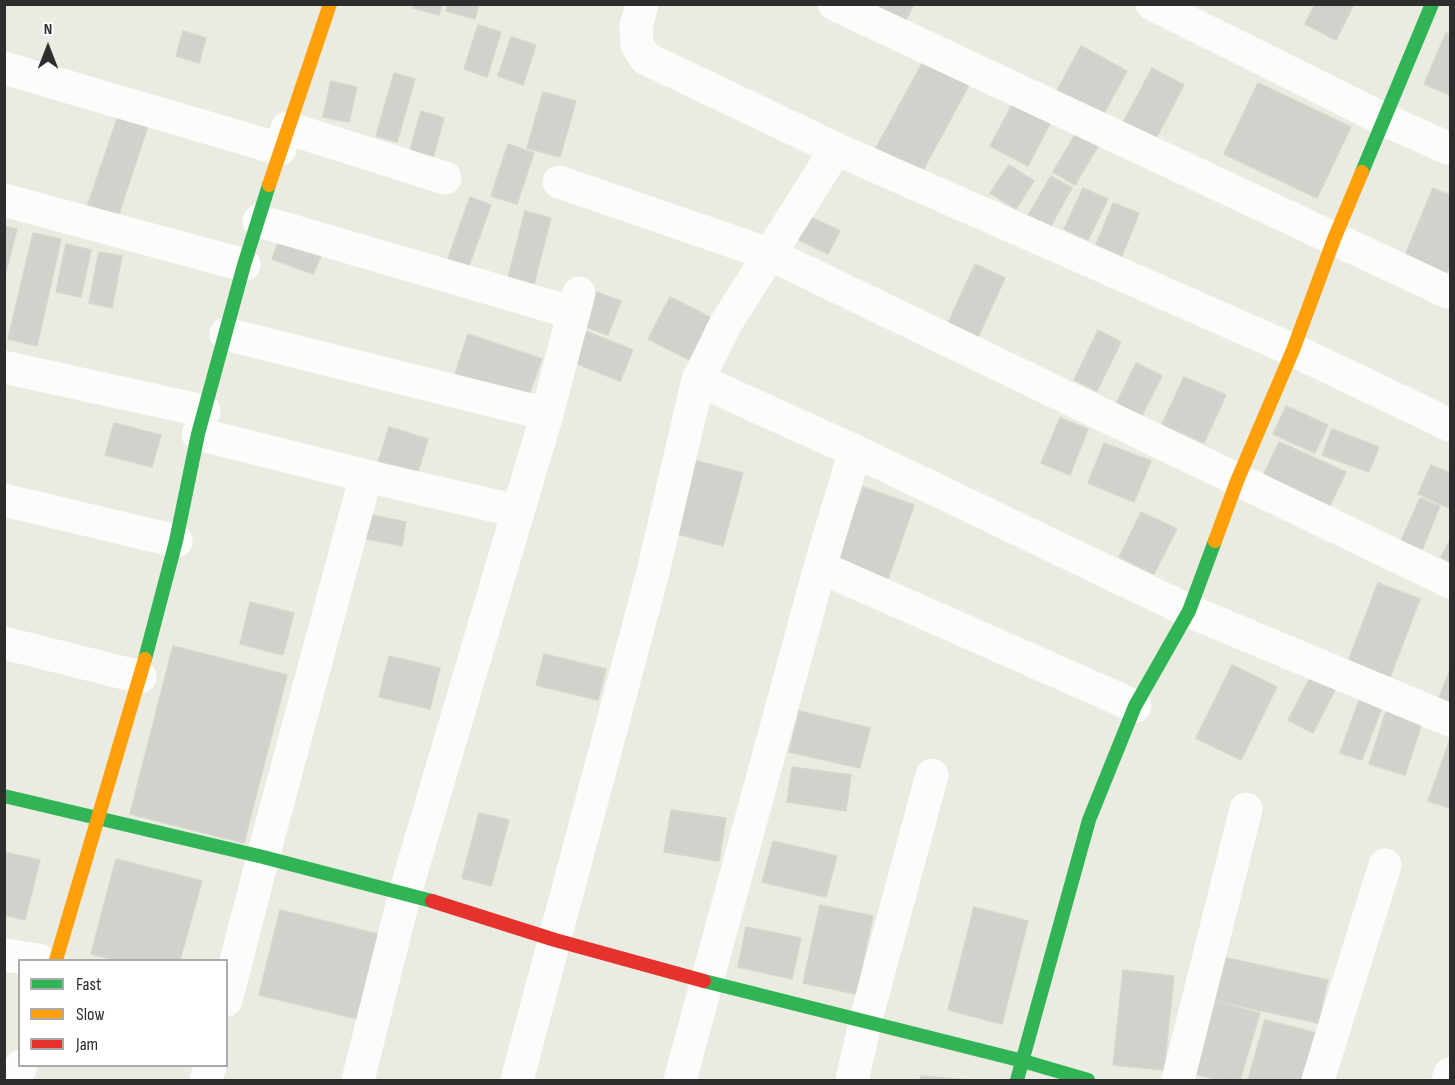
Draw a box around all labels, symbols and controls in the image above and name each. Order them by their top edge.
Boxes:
north arrow [18,18,78,78]
text: N [44,20,52,39]
legend [18,959,228,1067]
text: Fast [76,974,101,995]
text: Slow [76,1004,105,1025]
text: Jam [76,1034,98,1055]

